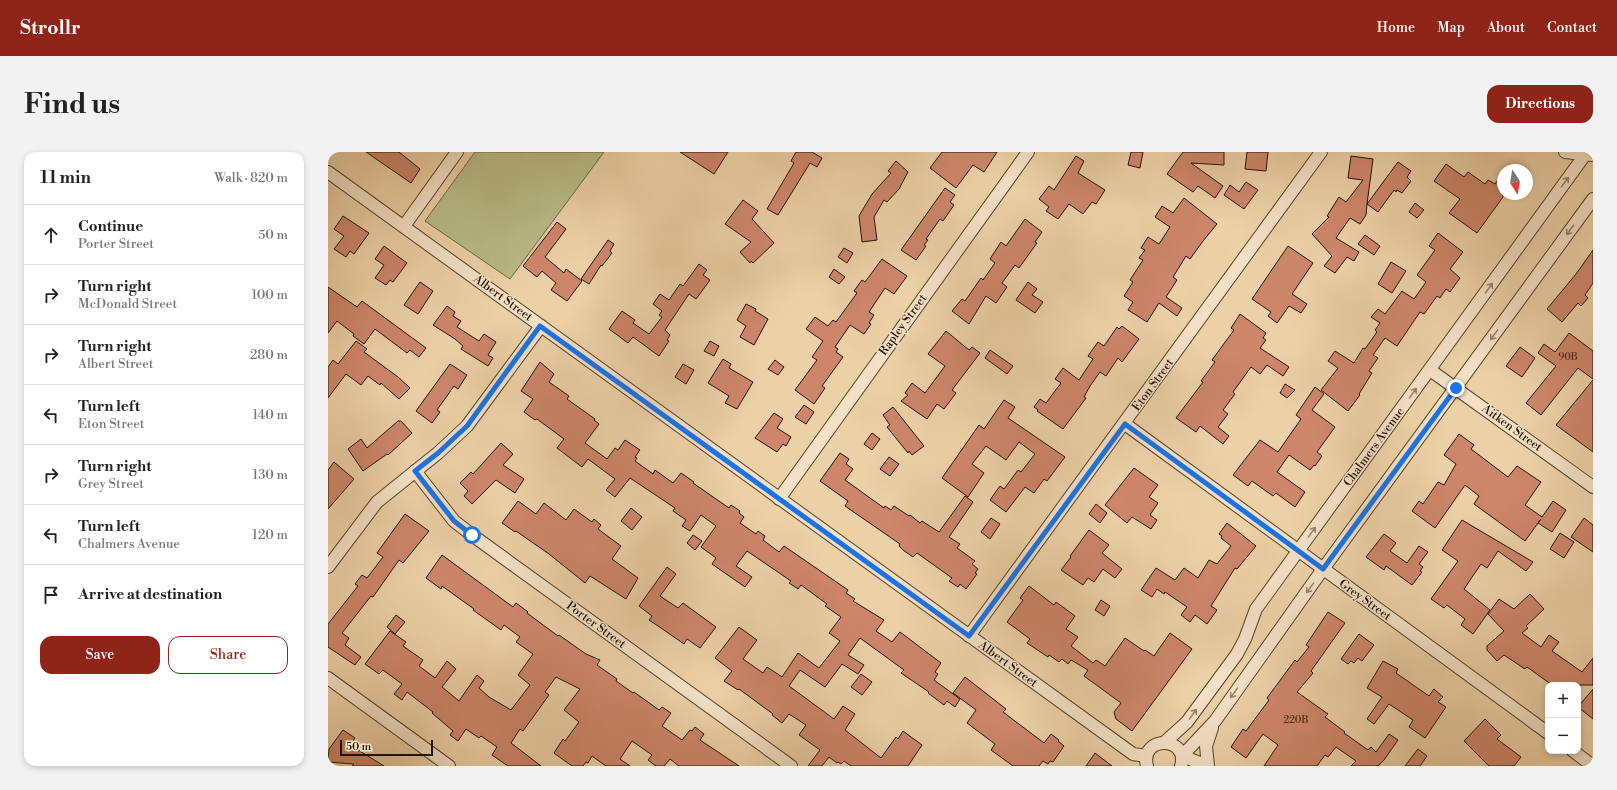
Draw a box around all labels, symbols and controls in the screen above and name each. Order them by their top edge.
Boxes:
text: Strollr [20,16,81,40]
text: Home [1377,19,1415,37]
text: Map [1437,19,1465,37]
text: About [1487,19,1525,37]
text: Contact [1547,19,1597,37]
button: Directions [1487,85,1593,123]
text: Find us [24,87,120,122]
north arrow [1497,164,1533,200]
text: 11 min [40,167,91,189]
text: Walk · 820 m [214,170,288,186]
one-way arrow [1561,177,1569,188]
text: Continue [78,217,143,236]
icon: ahead [40,224,62,246]
one-way arrow [1566,225,1574,236]
text: 50 m [258,227,288,243]
text: Porter Street [78,236,154,252]
street label: Albert Street [470,271,536,325]
text: Turn right [78,277,152,296]
one-way arrow [1485,282,1493,293]
icon: right [40,284,62,306]
text: 100 m [252,287,288,303]
street label: Rapley Street [876,291,931,359]
text: McDonald Street [78,296,177,312]
one-way arrow [1490,330,1498,341]
text: Turn right [78,337,152,356]
icon: right [40,344,62,366]
text: 280 m [250,347,288,363]
house number: 90B [1558,351,1578,363]
street label: Eton Street [1129,355,1178,414]
text: Albert Street [78,356,153,372]
route end [1447,379,1465,397]
one-way arrow [1409,388,1417,399]
text: Turn left [78,397,140,416]
street label: Aitken Street [1478,401,1546,455]
icon: left [40,404,62,426]
street label: Chalmers Avenue [1340,405,1408,489]
text: 140 m [252,407,288,423]
text: Eton Street [78,416,144,432]
text: Turn right [78,457,152,476]
icon: right [40,464,62,486]
text: 130 m [253,467,288,483]
text: Grey Street [78,476,144,492]
text: Turn left [78,517,140,536]
icon: left [40,524,62,546]
route start [463,526,481,544]
text: 120 m [252,527,288,543]
one-way arrow [1308,527,1316,538]
text: Chalmers Avenue [78,536,180,552]
street label: Grey Street [1336,576,1395,624]
one-way arrow [1306,582,1314,593]
icon: arrive [40,584,62,606]
text: Arrive at destination [78,585,222,604]
street label: Porter Street [563,598,629,652]
button: Save [40,636,160,674]
button: Share [168,636,288,674]
street label: Albert Street [975,637,1041,691]
map controls [1545,682,1581,754]
button: + [1545,682,1581,718]
one-way arrow [1230,688,1239,699]
one-way arrow [1189,709,1197,720]
house number: 220B [1283,714,1309,726]
button: − [1545,718,1581,754]
scale bar [340,738,433,757]
text: 50 m [346,740,371,754]

